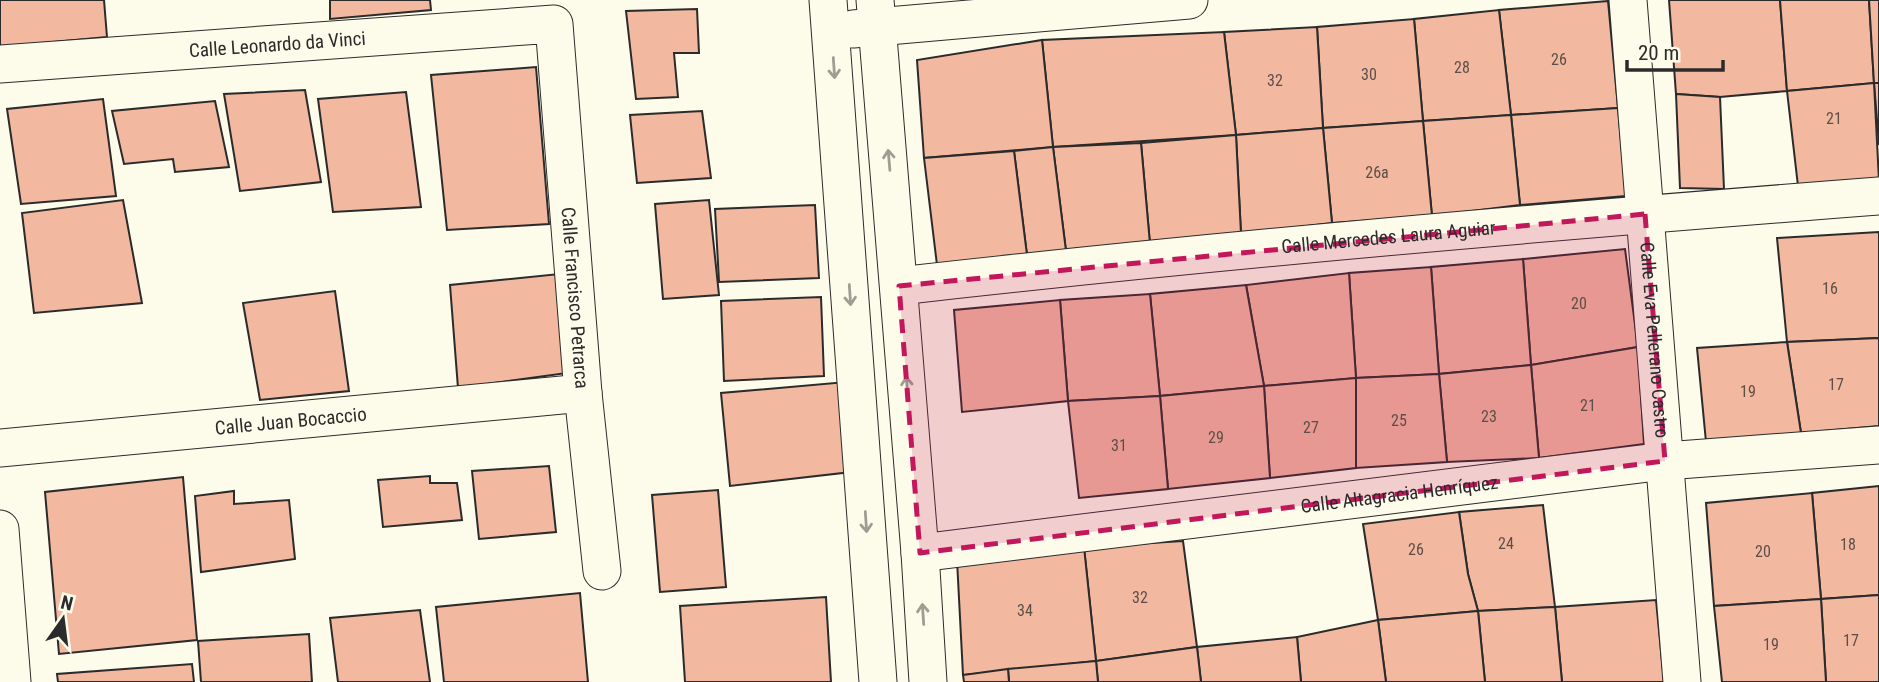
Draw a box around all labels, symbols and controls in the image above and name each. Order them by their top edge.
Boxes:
street label: Calle Leonardo da Vinci [188,26,366,62]
scale bar [1627,28,1723,72]
text: 20 m [1638,41,1679,65]
house number: 26 [1551,50,1567,69]
one-way arrow [827,56,840,79]
house number: 28 [1454,58,1470,77]
house number: 30 [1361,65,1377,84]
house number: 32 [1267,71,1283,90]
house number: 21 [1826,109,1842,128]
one-way arrow [882,149,895,172]
house number: 26a [1365,163,1389,182]
street label: Calle Francisco Petrarca [557,206,594,389]
street label: Calle Mercedes Laura Aguiar [1280,216,1497,258]
street label: Calle Eva Pellerano Castro [1636,241,1674,439]
house number: 16 [1822,279,1838,298]
one-way arrow [844,283,857,306]
house number: 20 [1571,294,1587,313]
house number: 17 [1828,375,1844,394]
one-way arrow [900,376,913,399]
house number: 19 [1740,382,1756,401]
house number: 21 [1580,396,1596,415]
street label: Calle Juan Bocaccio [214,402,368,439]
house number: 23 [1481,407,1497,426]
house number: 25 [1391,411,1407,430]
house number: 27 [1303,418,1319,437]
house number: 29 [1208,428,1224,447]
house number: 31 [1111,436,1127,455]
street label: Calle Altagracia Henríquez [1299,470,1499,517]
one-way arrow [860,510,873,533]
house number: 24 [1498,534,1514,553]
house number: 18 [1840,535,1856,554]
house number: 26 [1408,540,1424,559]
house number: 20 [1755,542,1771,561]
north arrow [28,584,98,654]
house number: 32 [1132,588,1148,607]
text: N [59,590,75,616]
house number: 34 [1017,601,1033,620]
one-way arrow [917,603,930,626]
house number: 17 [1843,631,1859,650]
house number: 19 [1763,635,1779,654]

